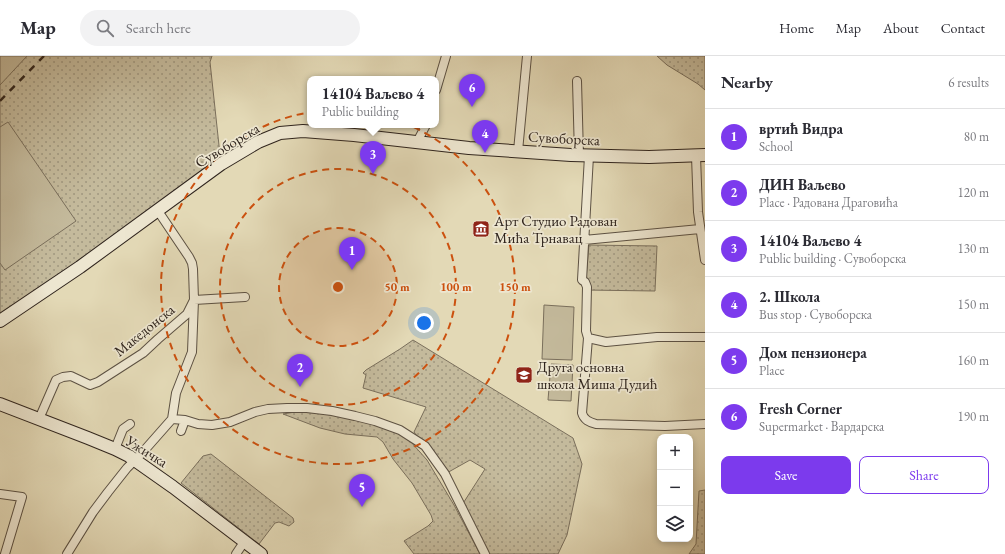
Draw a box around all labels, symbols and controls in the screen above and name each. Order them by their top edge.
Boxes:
search box [80,10,360,46]
text: Map [20,15,56,40]
icon: search [94,17,116,39]
text: Search here [126,18,191,37]
text: Home [779,19,814,37]
text: Map [836,19,861,37]
text: About [883,19,919,37]
text: Contact [941,19,985,37]
text: Nearby [721,71,773,93]
pin: 6 [459,74,485,107]
text: 6 results [948,74,989,91]
popup [307,76,439,128]
text: 14104 Ваљево 4 [322,84,424,103]
text: Public building [322,103,399,120]
street label: Сувоборска [191,118,263,172]
text: вртић Видра [759,119,843,138]
pin: 4 [472,120,498,153]
street label: Сувоборска [527,127,601,149]
text: 1 [731,128,737,145]
text: 80 m [964,128,989,145]
text: School [759,138,793,155]
pin: 3 [360,141,386,174]
text: ДИН Ваљево [759,175,845,194]
text: 2 [731,184,737,201]
text: 120 m [958,184,989,201]
text: Place · Радована Драговића [759,194,898,211]
place label: Арт Студио Радован Мића Трнавац [493,211,618,247]
museum icon: Арт Студио Радован Мића Трнавац [471,219,491,239]
text: 14104 Ваљево 4 [759,231,861,250]
pin: 1 [339,237,365,270]
text: 3 [731,240,737,257]
text: 130 m [958,240,989,257]
text: Public building · Сувоборска [759,250,906,267]
text: 50 m [384,279,410,295]
text: 100 m [440,279,472,295]
text: 150 m [499,279,531,295]
centre of rings [331,280,345,294]
text: 2. Школа [759,287,820,306]
text: 4 [731,296,737,313]
text: 150 m [958,296,989,313]
street label: Македонска [110,300,178,360]
text: Bus stop · Сувоборска [759,306,872,323]
your location [414,313,434,333]
text: Дом пензионера [759,343,867,362]
text: 5 [731,352,737,369]
text: 160 m [958,352,989,369]
pin: 2 [287,354,313,387]
place label: Друга основна школа Миша Дудић [537,357,658,393]
text: Place [759,362,785,379]
school or university icon: Друга основна школа Миша Дудић [514,365,534,385]
text: Fresh Corner [759,399,842,418]
text: 6 [731,408,737,425]
text: 190 m [958,408,989,425]
text: Supermarket · Вардарска [759,418,884,435]
street label: Ужичка [122,430,172,471]
map controls [657,434,693,542]
button: + [657,434,693,470]
button: Save [721,456,851,494]
button: Share [859,456,989,494]
button: − [657,470,693,506]
pin: 5 [349,474,375,507]
button: layers [657,506,693,542]

